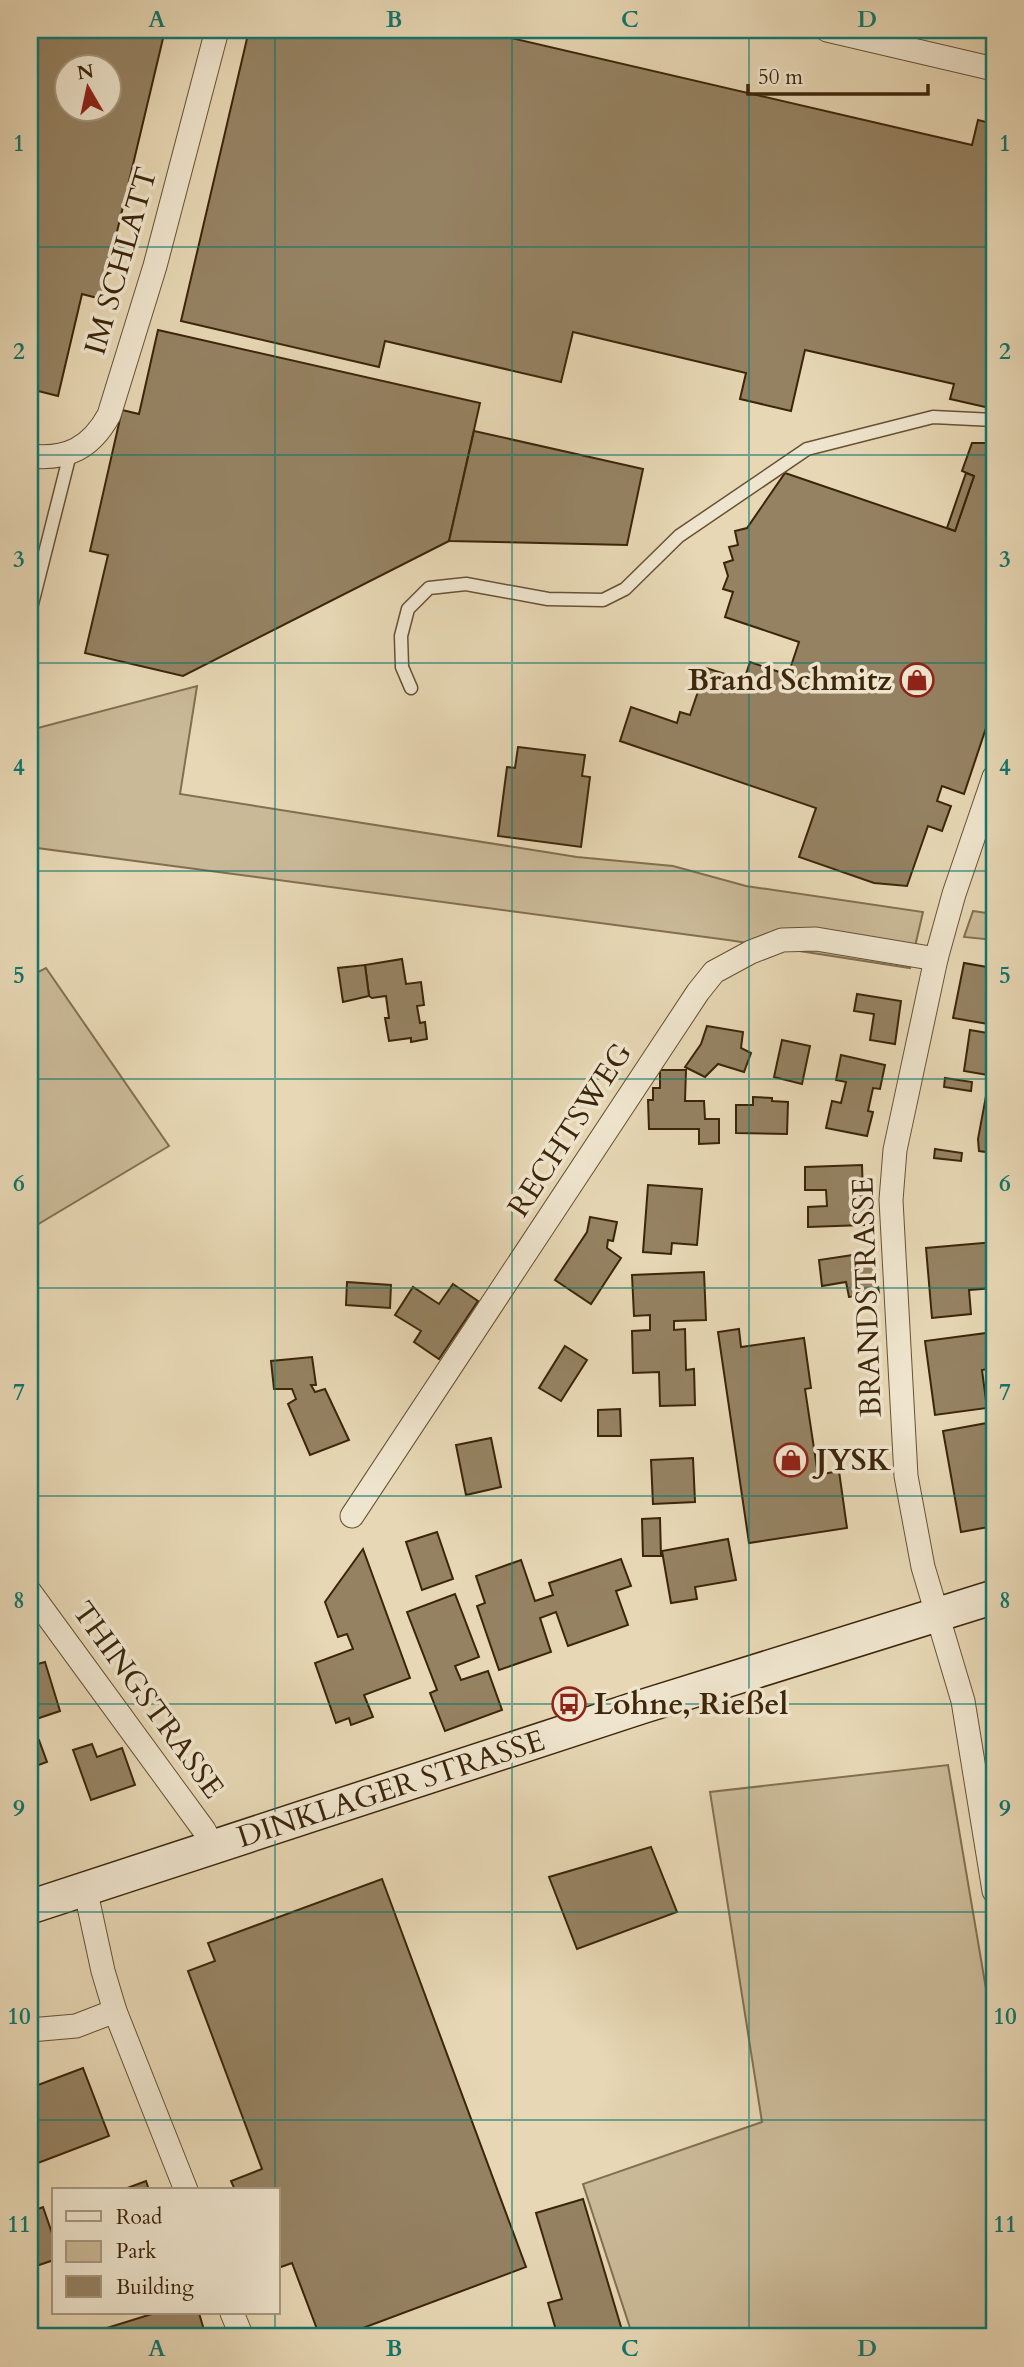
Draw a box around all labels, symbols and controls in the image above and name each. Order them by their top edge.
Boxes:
text: A [148,4,166,35]
text: B [386,4,402,35]
text: C [621,4,639,35]
text: D [857,4,877,35]
north arrow [52,52,122,122]
scale bar [748,52,928,96]
text: N [75,58,96,86]
text: 50 m [758,63,803,92]
text: 1 [13,128,25,159]
text: 1 [999,128,1011,159]
street label: IM SCHLATT [75,163,167,359]
text: 2 [13,336,25,367]
text: 2 [999,336,1011,367]
text: 3 [13,544,25,575]
text: 3 [999,544,1011,575]
place label: Brand Schmitz [687,660,892,701]
shop icon: Brand Schmitz [898,661,936,699]
text: 4 [13,752,25,783]
text: 4 [999,752,1011,783]
text: 5 [13,960,25,991]
text: 5 [999,960,1011,991]
street label: RECHTSWEG [498,1035,642,1225]
text: 6 [13,1168,25,1199]
text: 6 [999,1168,1011,1199]
street label: BRANDSTRASSE [842,1176,892,1418]
text: 7 [13,1377,25,1408]
text: 7 [999,1377,1011,1408]
place label: JYSK [812,1440,892,1481]
shop icon: JYSK [772,1441,810,1479]
text: 8 [13,1585,25,1616]
text: 8 [999,1585,1011,1616]
street label: THINGSTRASSE [63,1593,233,1807]
place label: Lohne, Rießel [594,1684,788,1725]
bus stop icon: Lohne, Rießel [550,1685,588,1723]
street label: DINKLAGER STRASSE [232,1720,550,1858]
text: 9 [13,1793,25,1824]
text: 9 [999,1793,1011,1824]
text: 10 [7,2001,31,2032]
text: 10 [993,2001,1017,2032]
legend [52,2188,280,2314]
text: Road [116,2203,162,2232]
text: 11 [7,2209,31,2240]
text: 11 [993,2209,1017,2240]
text: Park [116,2237,157,2266]
text: Building [116,2273,194,2302]
text: A [148,2333,166,2364]
text: B [386,2333,402,2364]
text: C [621,2333,639,2364]
text: D [857,2333,877,2364]

